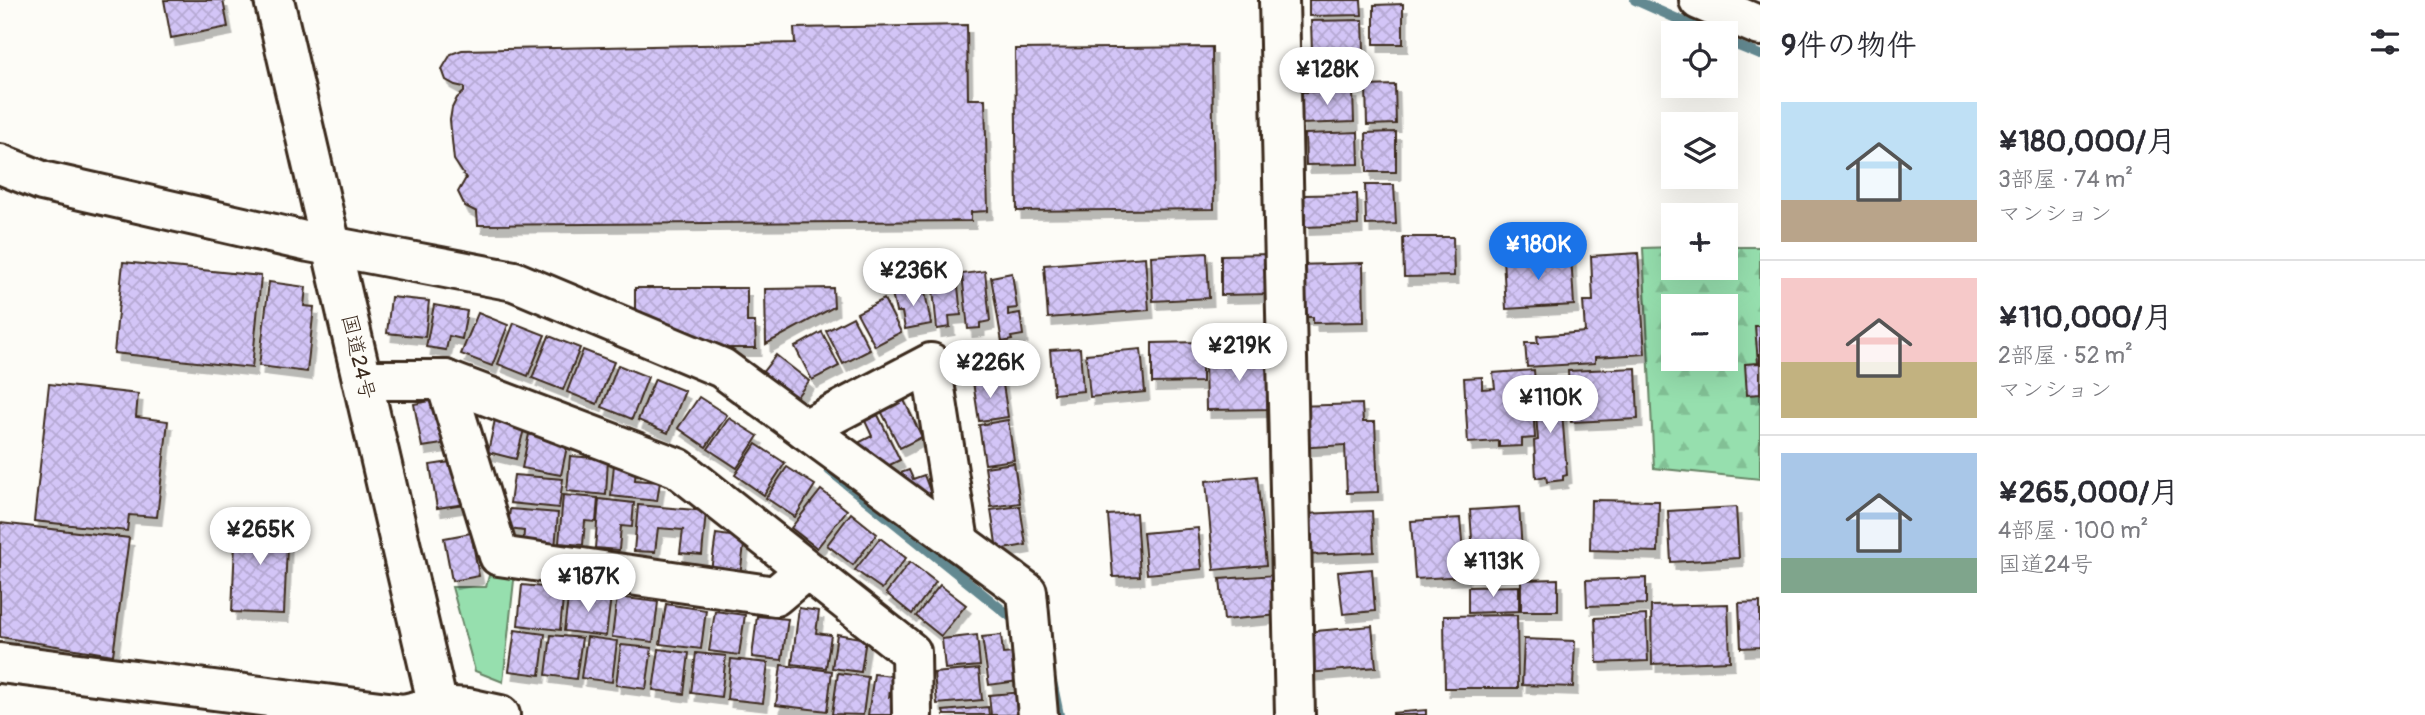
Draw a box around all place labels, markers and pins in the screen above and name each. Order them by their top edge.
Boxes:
pin: ¥128K [1278,48,1376,107]
pin: ¥180K [1489,222,1587,282]
pin: ¥236K [864,248,962,308]
pin: ¥219K [1190,324,1288,383]
pin: ¥226K [941,340,1039,400]
pin: ¥110K [1501,376,1599,435]
pin: ¥265K [211,508,309,567]
pin: ¥113K [1444,540,1542,599]
pin: ¥187K [539,554,637,614]

